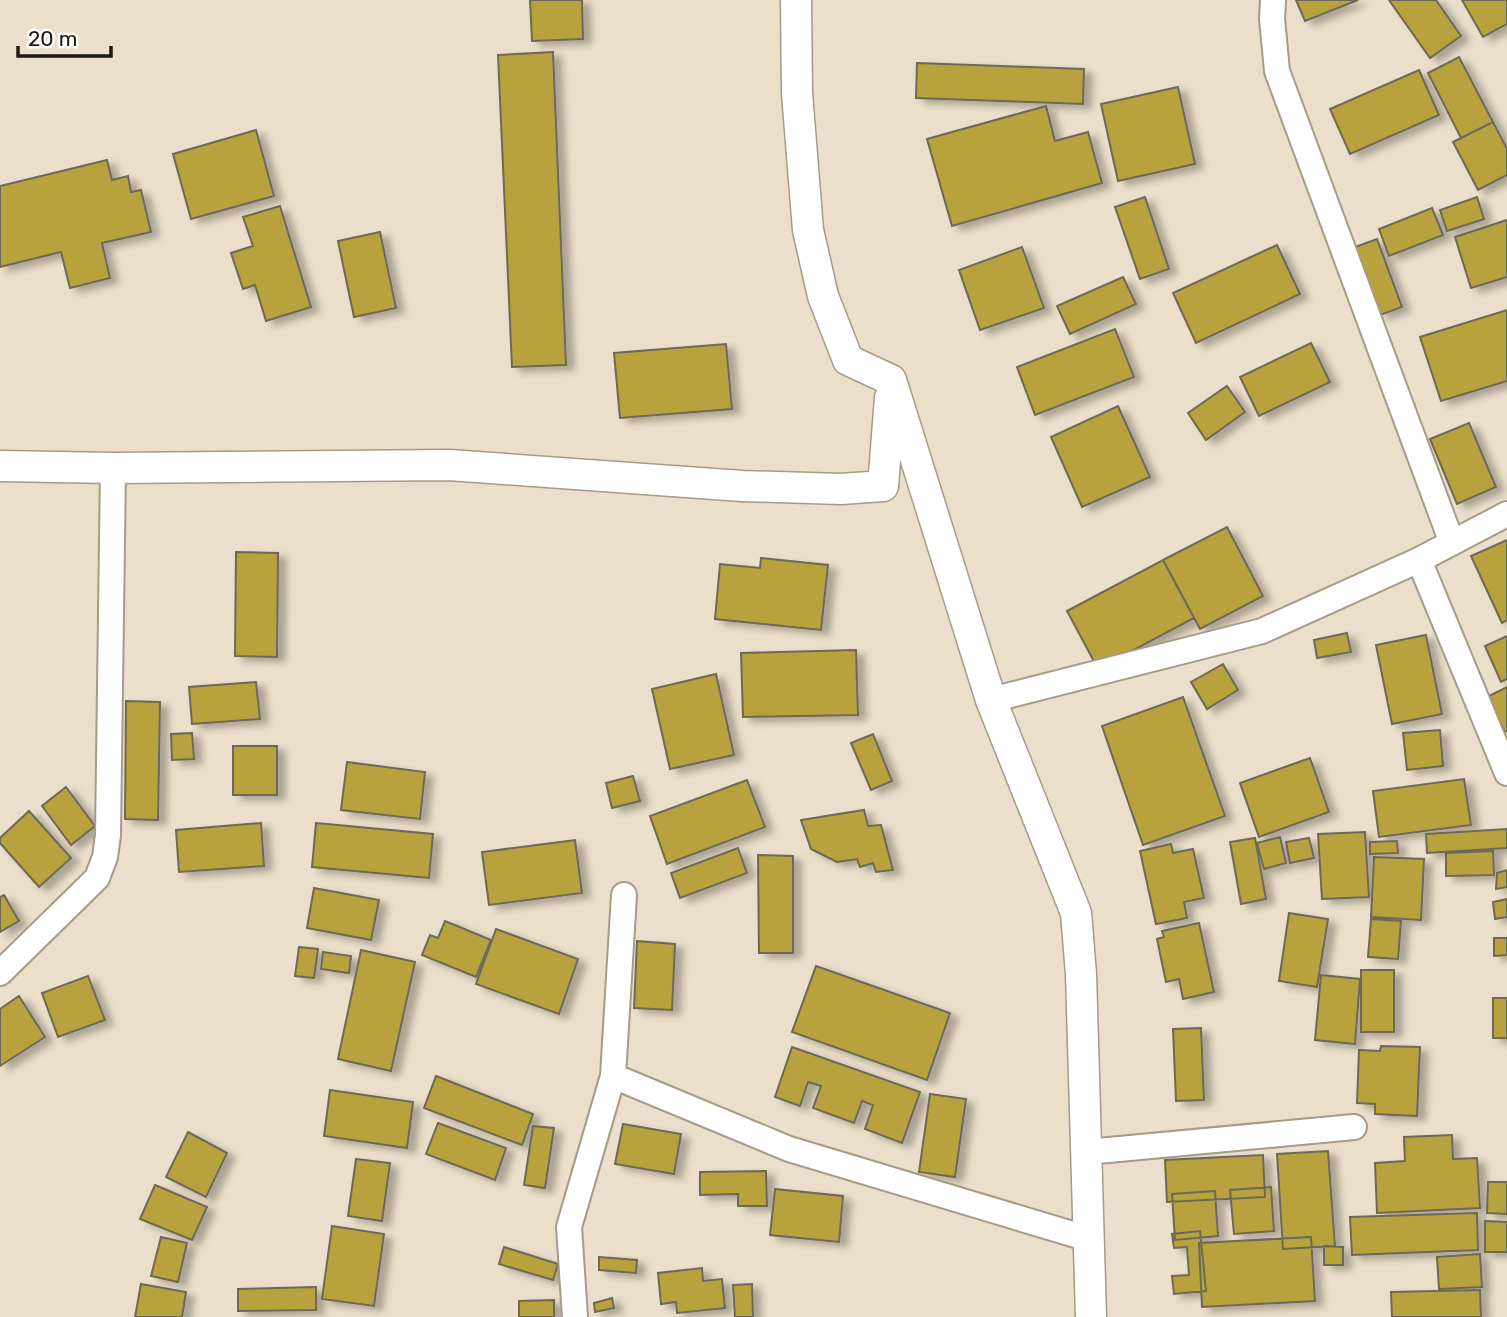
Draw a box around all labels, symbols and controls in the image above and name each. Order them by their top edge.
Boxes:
scale bar [18,14,110,58]
text: 20 m [28,26,77,51]

